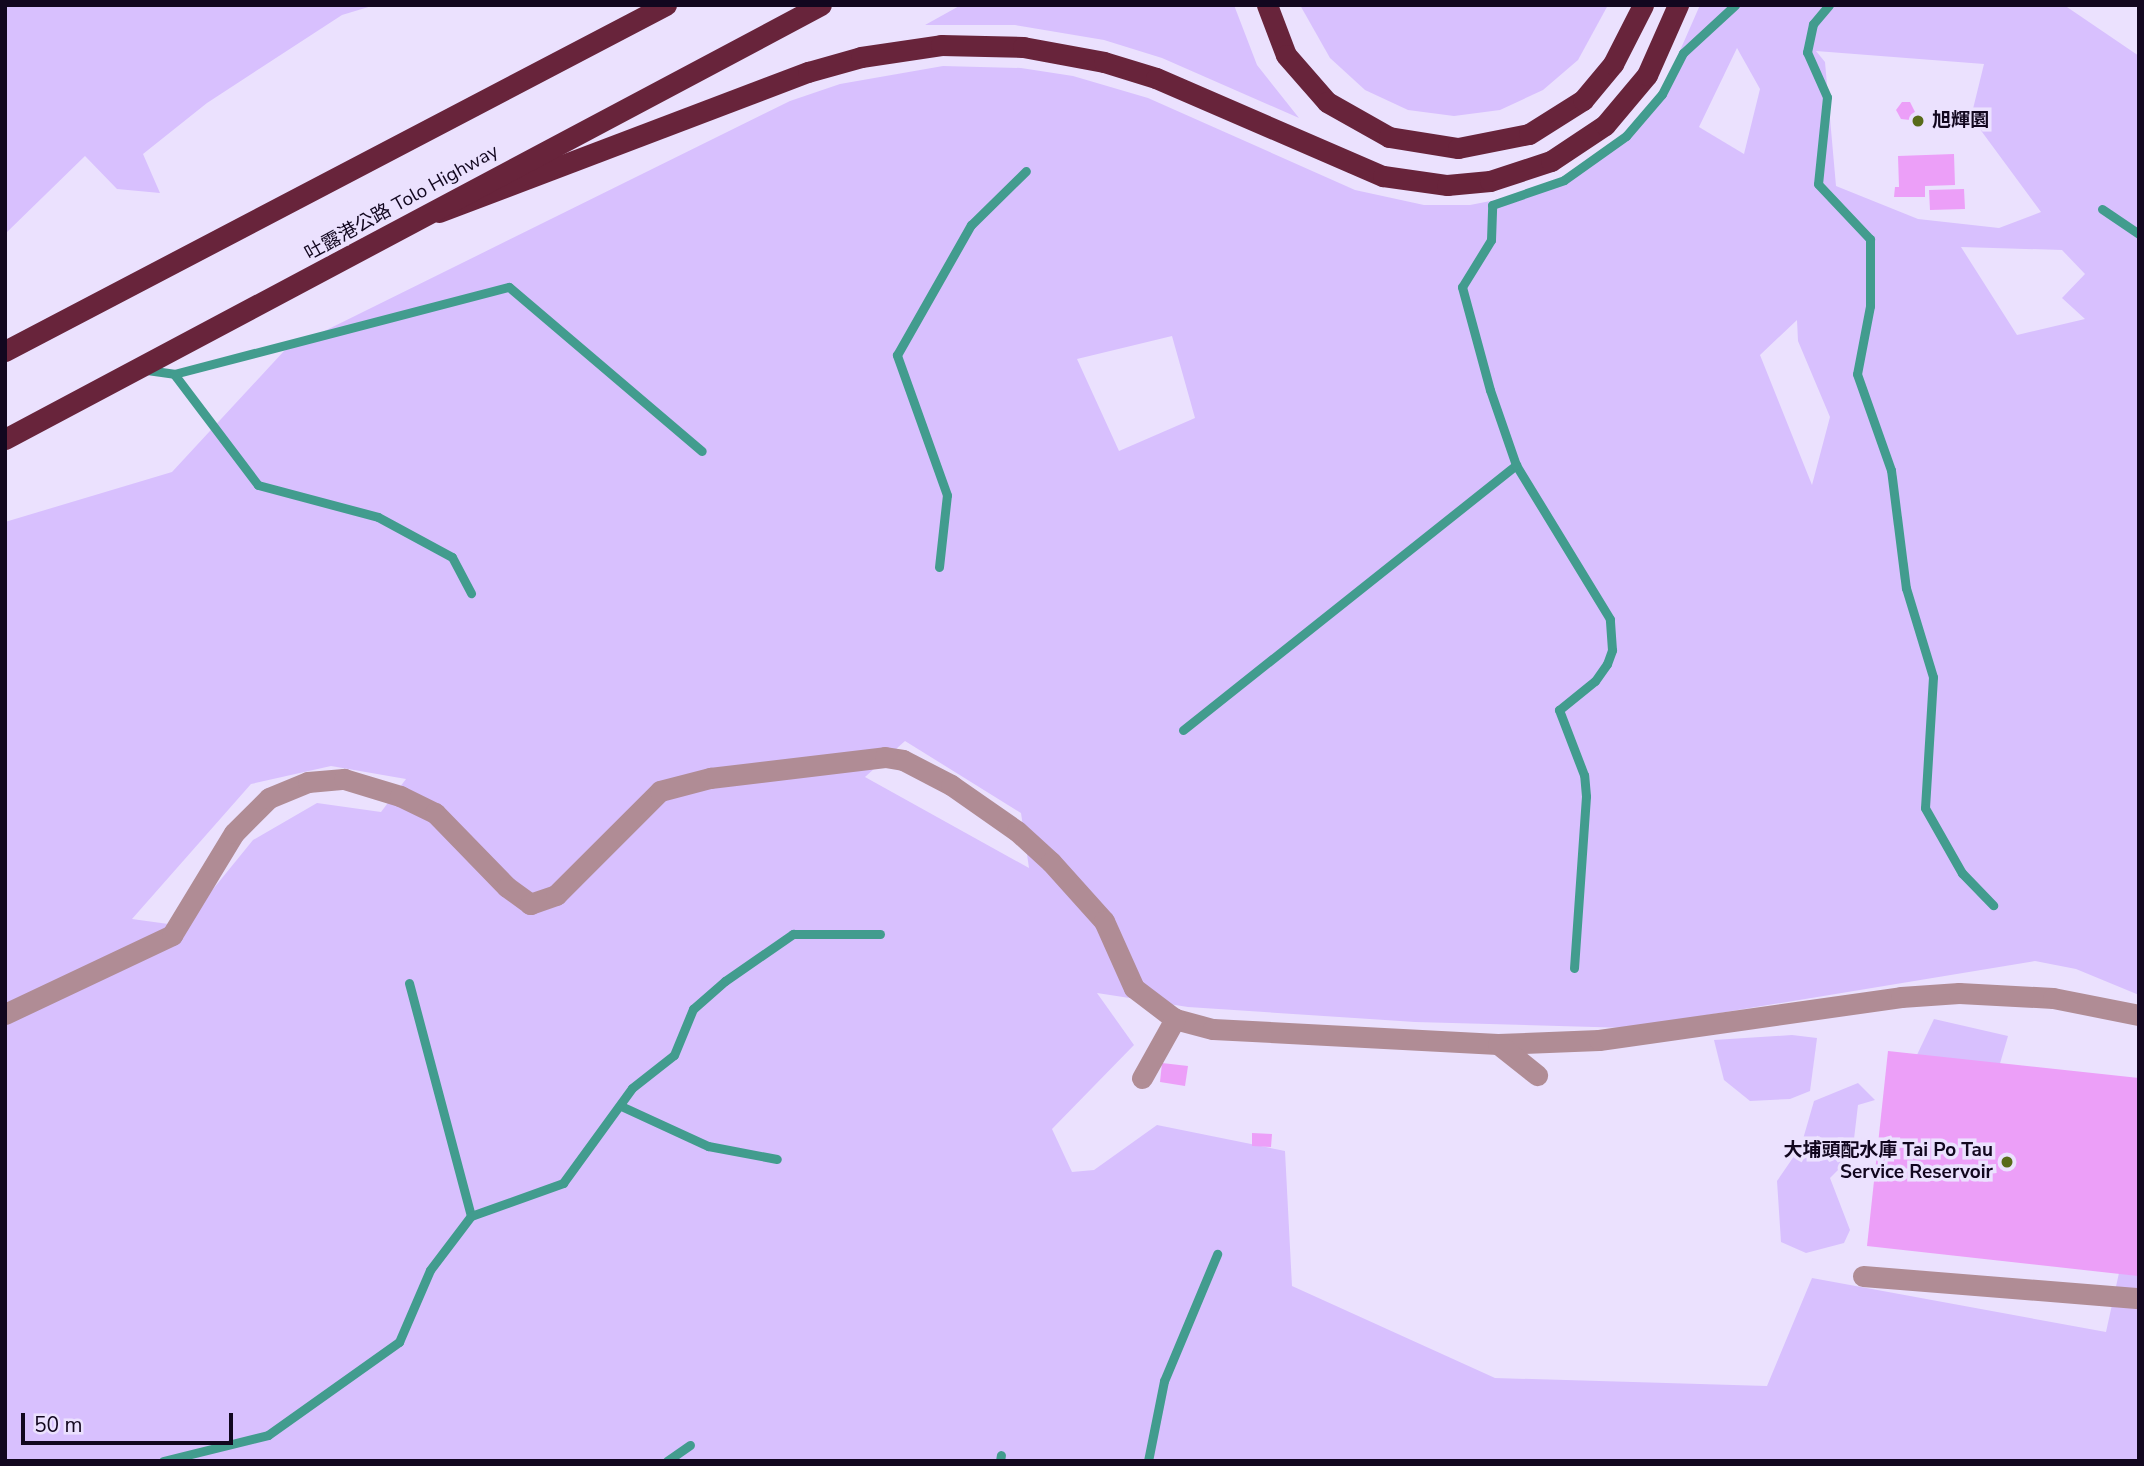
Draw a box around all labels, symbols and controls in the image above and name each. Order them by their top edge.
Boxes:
place label: 旭輝園 [1932,110,1989,132]
marker: 旭輝園 [1910,113,1926,129]
street label: 吐露港公路 Tolo Highway [301,140,503,266]
place label: 大埔頭配水庫 Tai Po Tau Service Reservoir [1783,1140,1993,1184]
marker: 大埔頭配水庫 Tai Po Tau Service Reservoir [1999,1154,2015,1170]
scale bar [24,1400,236,1444]
text: 50 m [34,1411,83,1439]

